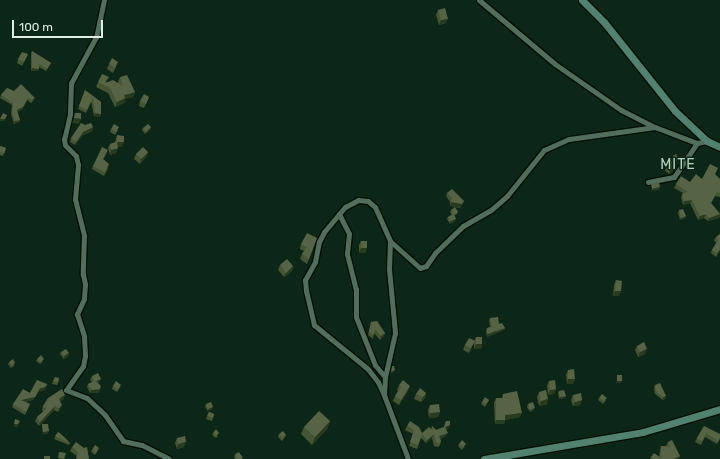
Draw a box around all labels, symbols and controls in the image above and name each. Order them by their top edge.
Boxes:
scale bar [14,12,105,38]
text: 100 m [19,20,53,34]
district label: MITE [660,157,696,173]

